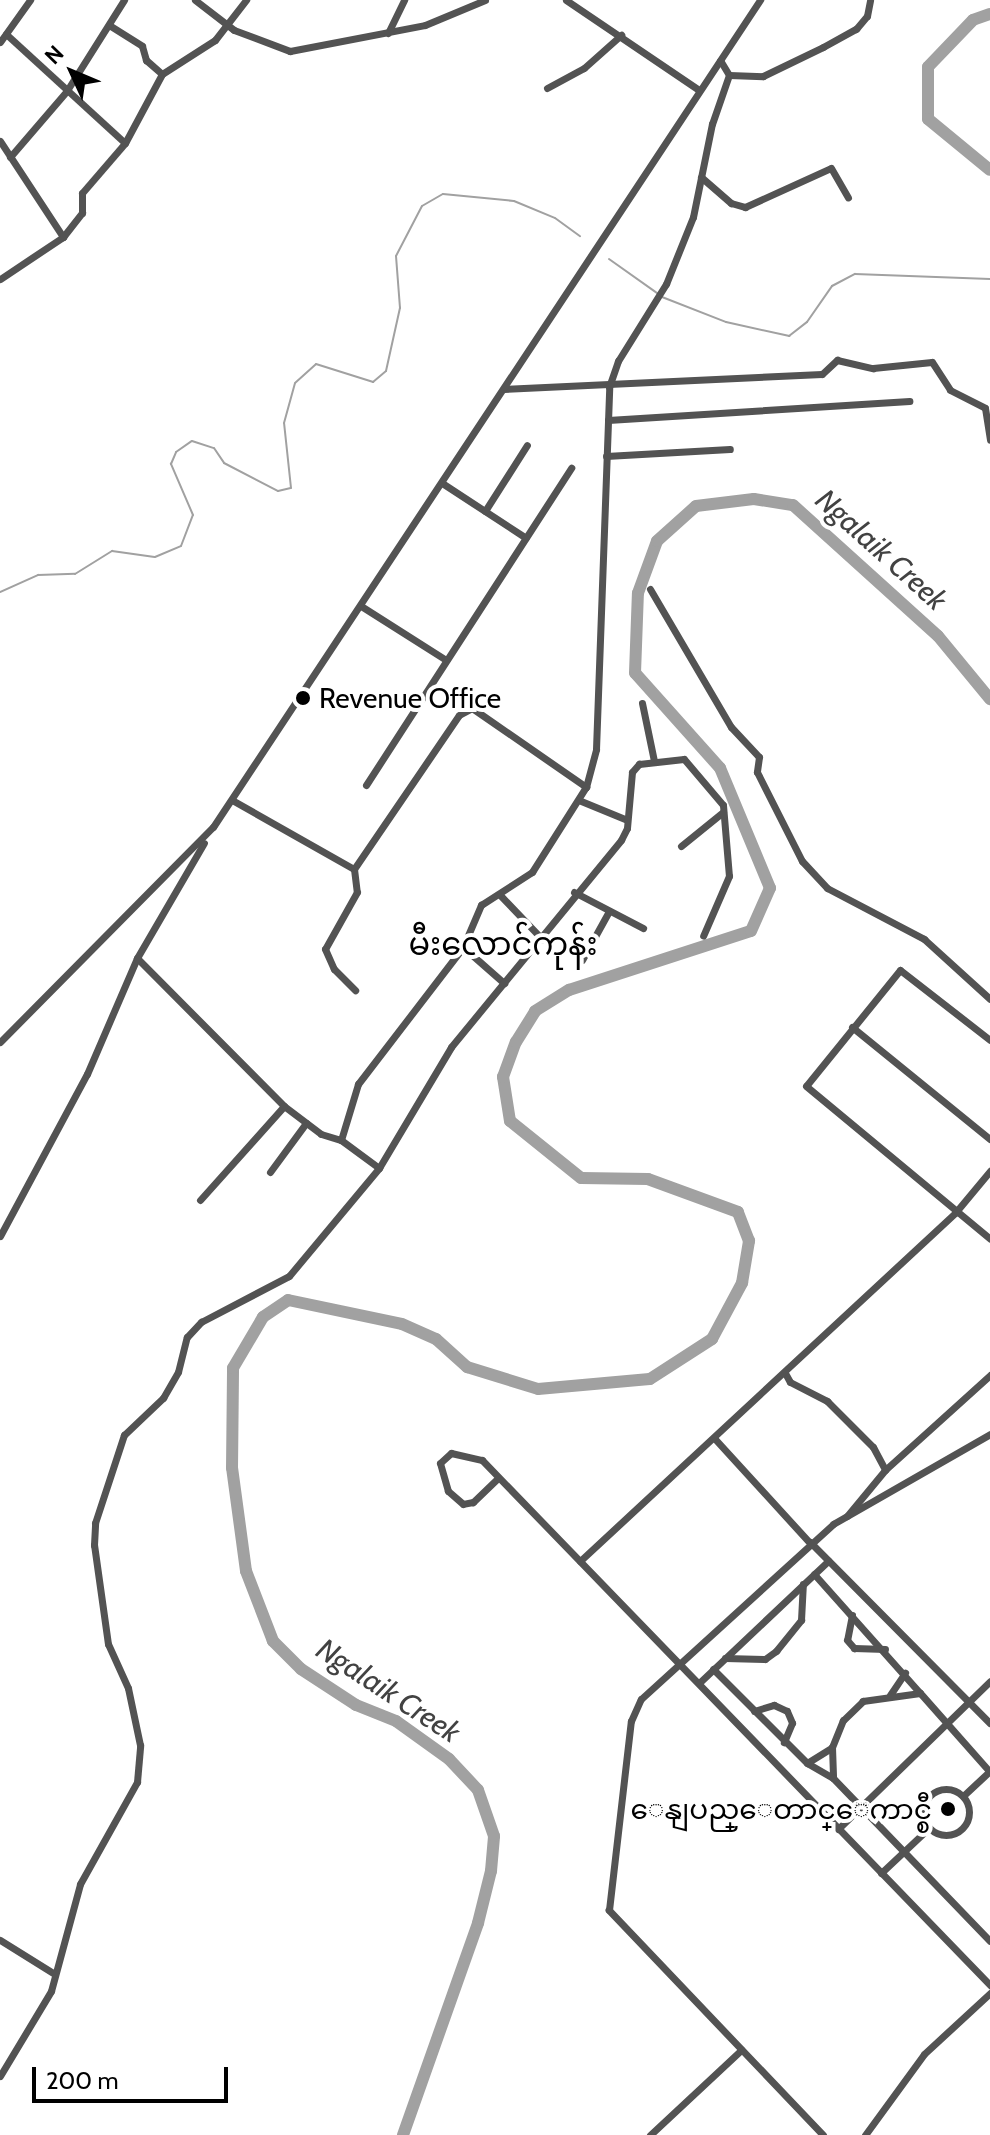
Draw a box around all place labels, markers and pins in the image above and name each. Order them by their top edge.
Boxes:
place label: Revenue Office [319,681,501,715]
marker: Revenue Office [294,689,312,707]
place label: ေနျပည္ေတာင္ေကာင္စီ [631,1792,932,1826]
marker: ေနျပည္ေတာင္ေကာင္စီ [939,1800,957,1818]

